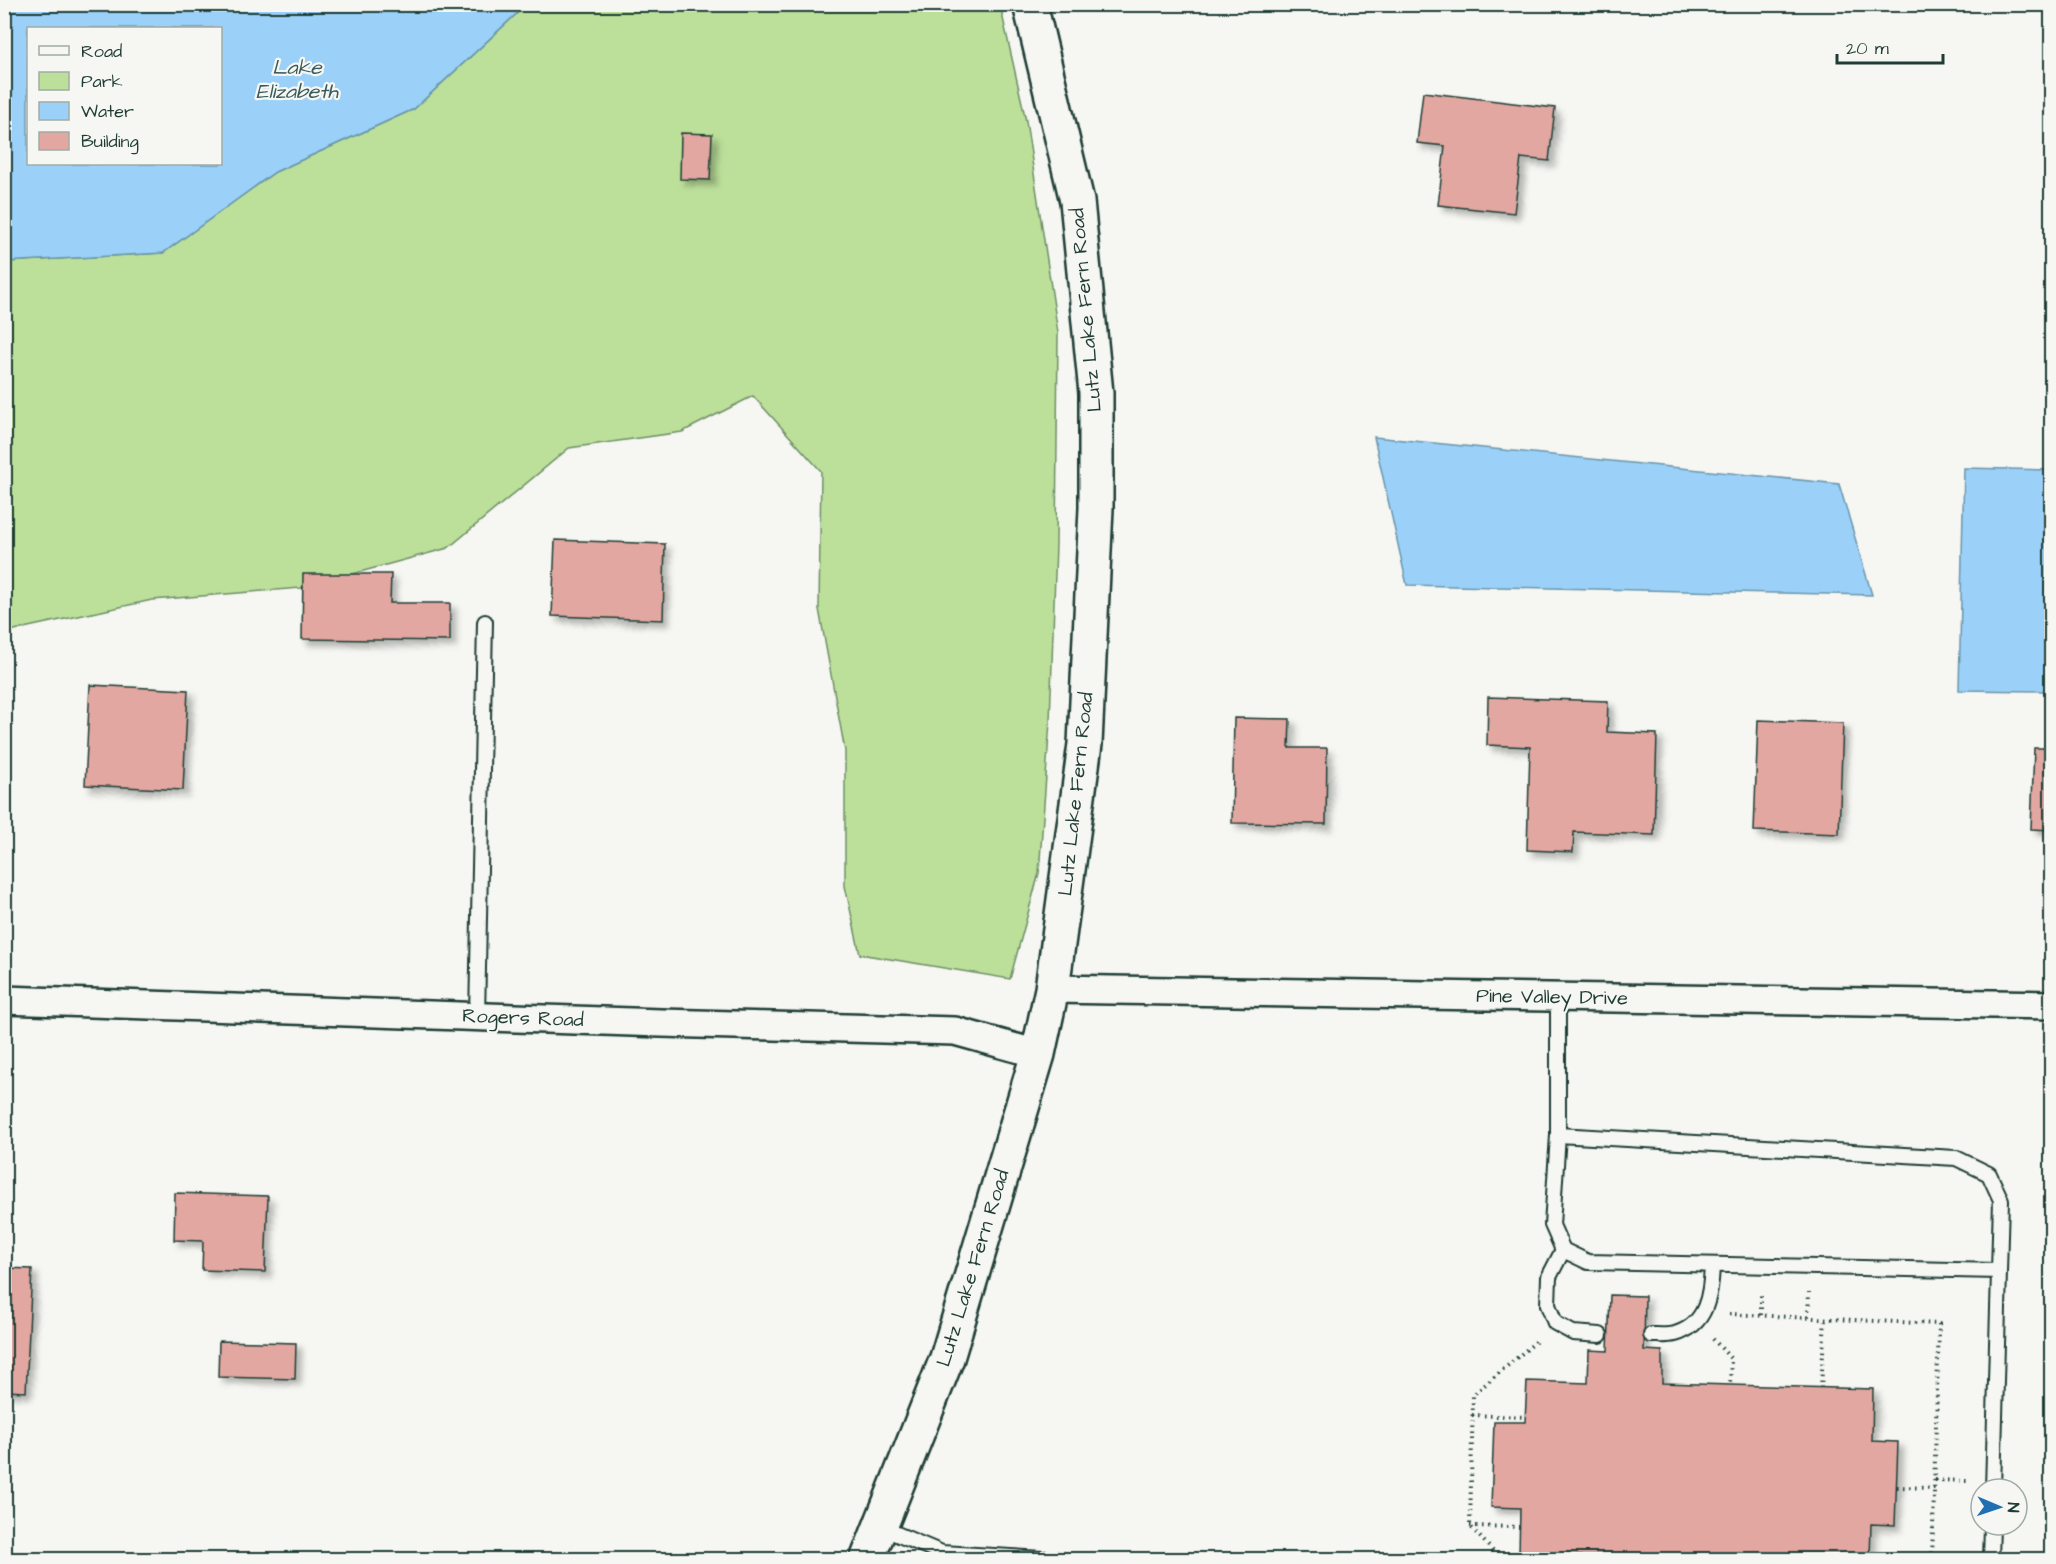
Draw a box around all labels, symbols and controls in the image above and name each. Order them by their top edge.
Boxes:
legend [27,27,222,165]
scale bar [1837,27,1944,65]
text: 20 m [1846,36,1889,61]
text: Road [81,39,122,64]
water label: Lake Elizabeth [256,53,340,106]
text: Park [81,69,123,94]
text: Water [81,99,134,124]
text: Building [81,129,139,155]
street label: Lutz Lake Fern Road [1063,207,1109,413]
street label: Lutz Lake Fern Road [1051,691,1101,897]
street label: Pine Valley Drive [1476,982,1628,1013]
street label: Rogers Road [462,1002,584,1035]
street label: Lutz Lake Fern Road [930,1166,1016,1370]
north arrow [1969,1477,2029,1537]
text: N [2002,1502,2024,1513]

